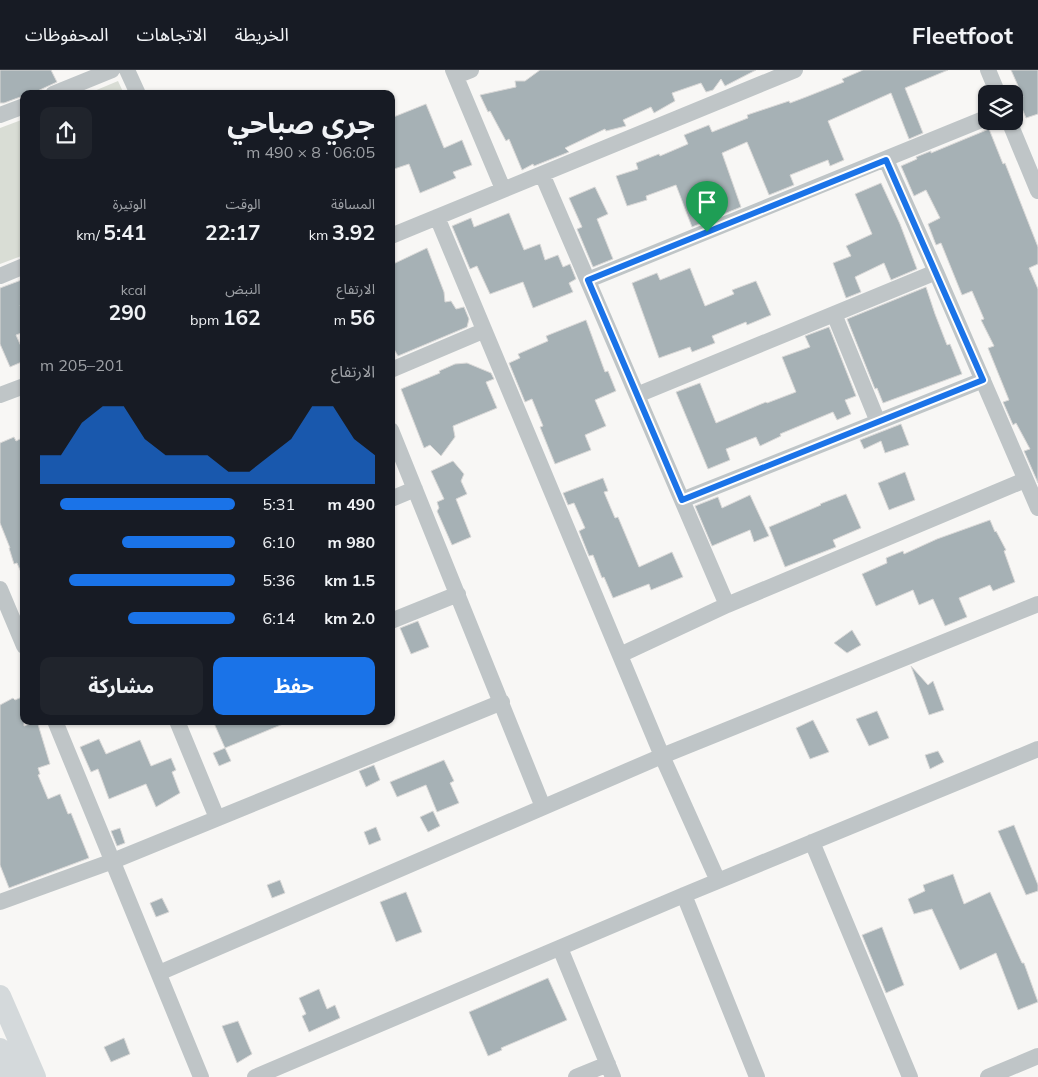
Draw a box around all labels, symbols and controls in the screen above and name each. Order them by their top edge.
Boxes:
text: Fleetfoot [912,20,1013,50]
text: المحفوظات [25,23,109,46]
text: الاتجاهات [137,23,207,46]
text: الخريطة [235,23,289,46]
map controls [978,85,1023,130]
button: layers [978,85,1023,130]
text: جري صباحي [227,105,375,140]
button: share [40,107,92,159]
text: 06:05 · 8 × 490 m [246,142,375,162]
pin [686,181,728,232]
icon: arrive [693,188,721,216]
text: الوتيرة [113,195,146,213]
text: الوقت [226,195,261,213]
text: المسافة [331,195,375,213]
text: 5:41 [103,219,146,245]
text: 22:17 [205,219,261,245]
text: 3.92 [332,219,375,245]
text: /km [76,226,103,244]
text: km [309,226,332,244]
text: النبض [225,280,261,298]
text: الارتفاع [337,280,375,298]
text: kcal [121,281,146,299]
text: 290 [109,299,146,325]
text: 162 [223,304,261,330]
text: 56 [350,304,375,330]
text: bpm [190,311,223,329]
text: m [334,311,350,329]
text: 201–205 m [40,355,124,375]
text: الارتفاع [331,361,375,381]
text: 5:31 [263,494,295,514]
text: 490 m [327,494,375,514]
text: 6:10 [263,532,295,552]
text: 980 m [327,532,375,552]
text: 5:36 [263,570,295,590]
text: 1.5 km [324,570,375,590]
text: 6:14 [263,608,295,628]
text: 2.0 km [324,608,375,628]
button: مشاركة [40,657,203,715]
button: حفظ [213,657,375,715]

